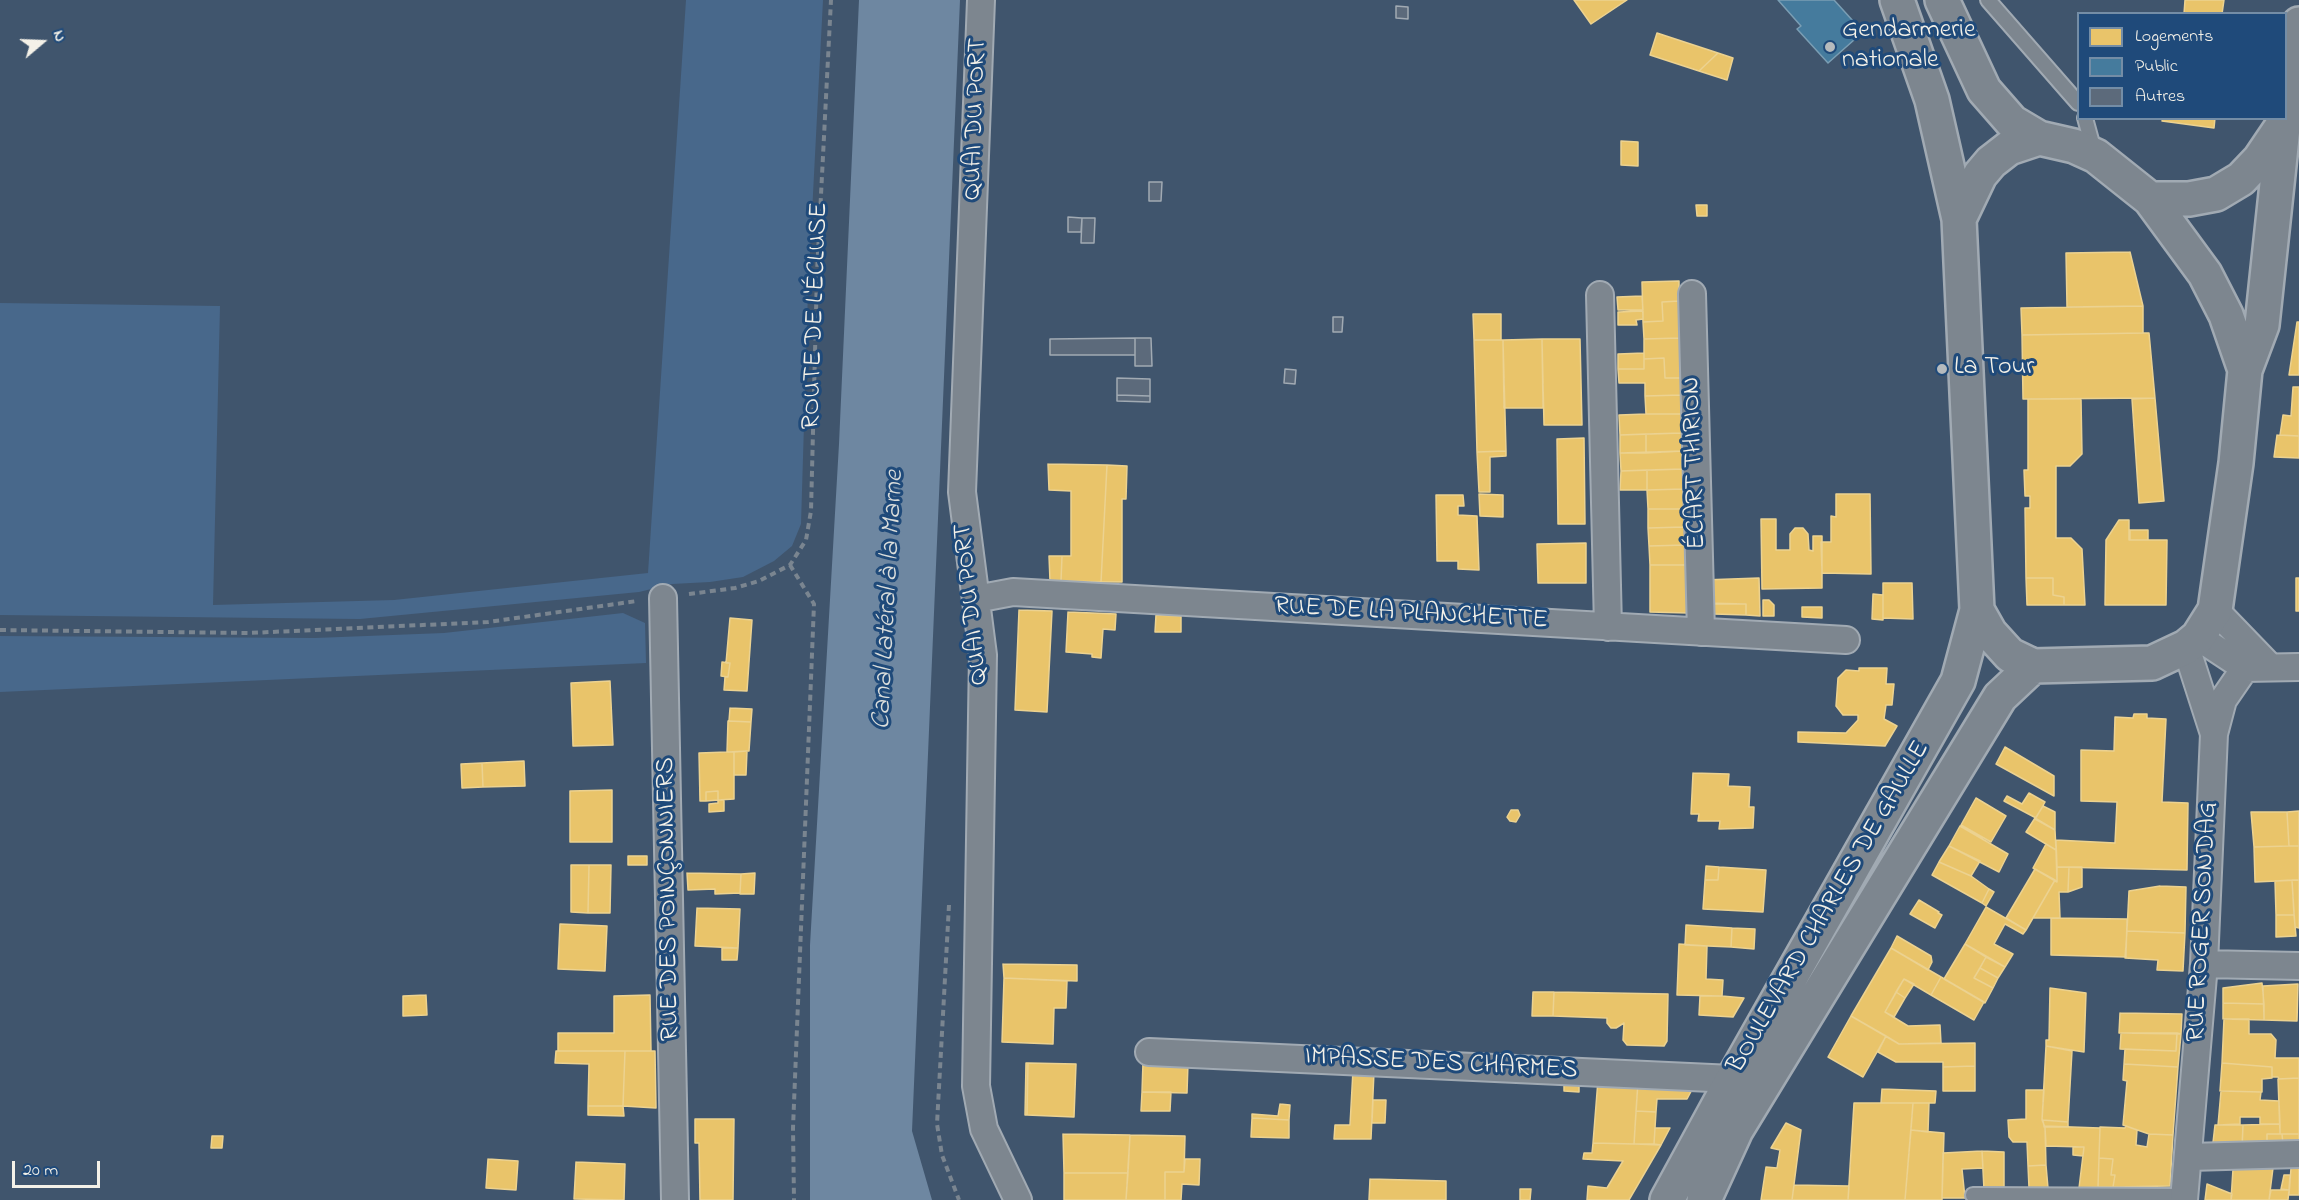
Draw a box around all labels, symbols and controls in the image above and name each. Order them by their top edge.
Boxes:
north arrow [12,12,72,72]
legend [2077,12,2287,120]
place label: Gendarmerie nationale [1842,16,1976,77]
text: Logements [2135,24,2213,50]
text: N [46,27,72,45]
street label: QUAI DU PORT [959,37,995,201]
marker: Gendarmerie nationale [1823,40,1837,54]
text: Public [2135,54,2178,80]
text: Autres [2135,84,2185,110]
street label: ROUTE DE L'ÉCLUSE [797,202,837,430]
place label: La Tour [1954,353,2034,385]
marker: La Tour [1935,362,1949,376]
street label: ÉCART THIRION [1677,376,1715,550]
water label: Canal Latéral à la Marne [867,470,913,730]
street label: QUAI DU PORT [949,522,997,686]
street label: RUE DE LA PLANCHETTE [1273,592,1549,638]
street label: BOULEVARD CHARLES DE GAULLE [1722,737,1938,1079]
street label: RUE DES POINÇONNIERS [652,757,688,1041]
street label: RUE ROGER SONDAG [2182,801,2226,1043]
street label: IMPASSE DES CHARMES [1304,1042,1578,1088]
scale bar [15,1149,104,1187]
text: 20 m [23,1158,58,1184]

